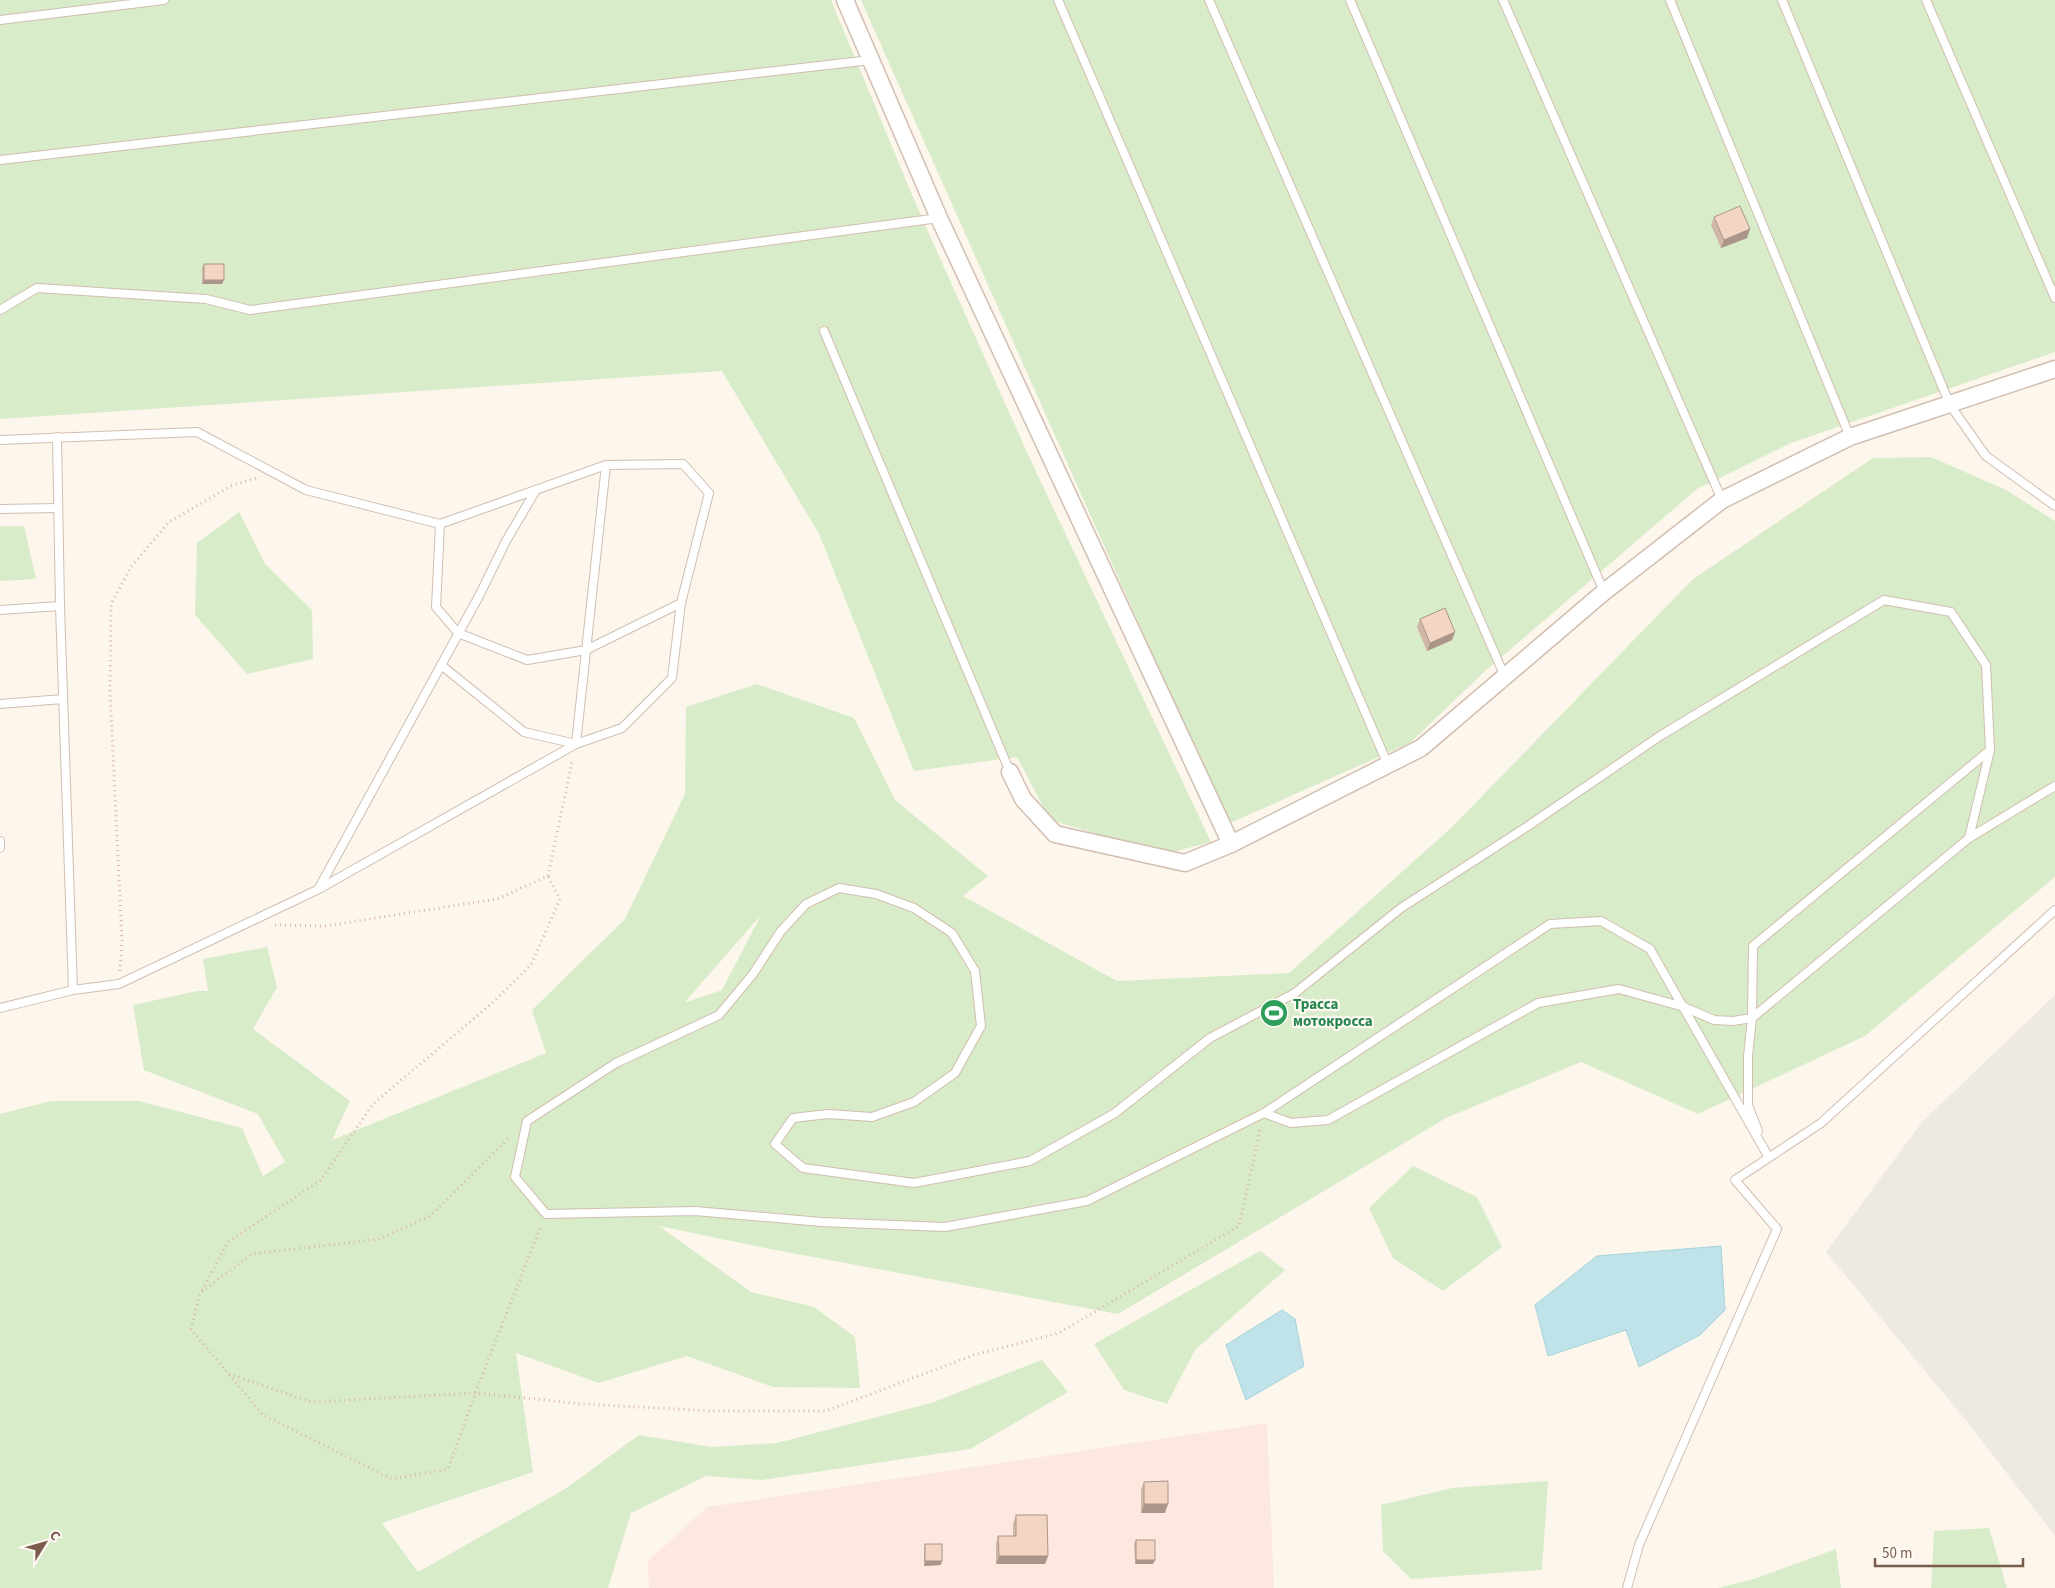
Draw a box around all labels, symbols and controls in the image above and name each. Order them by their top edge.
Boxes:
place label: Трасса мотокросса [1293,994,1373,1032]
sports icon: Трасса мотокросса [1259,998,1289,1028]
north arrow [20,1518,70,1568]
text: С [44,1527,65,1545]
scale bar [1875,1536,2022,1568]
text: 50 m [1882,1543,1912,1564]

